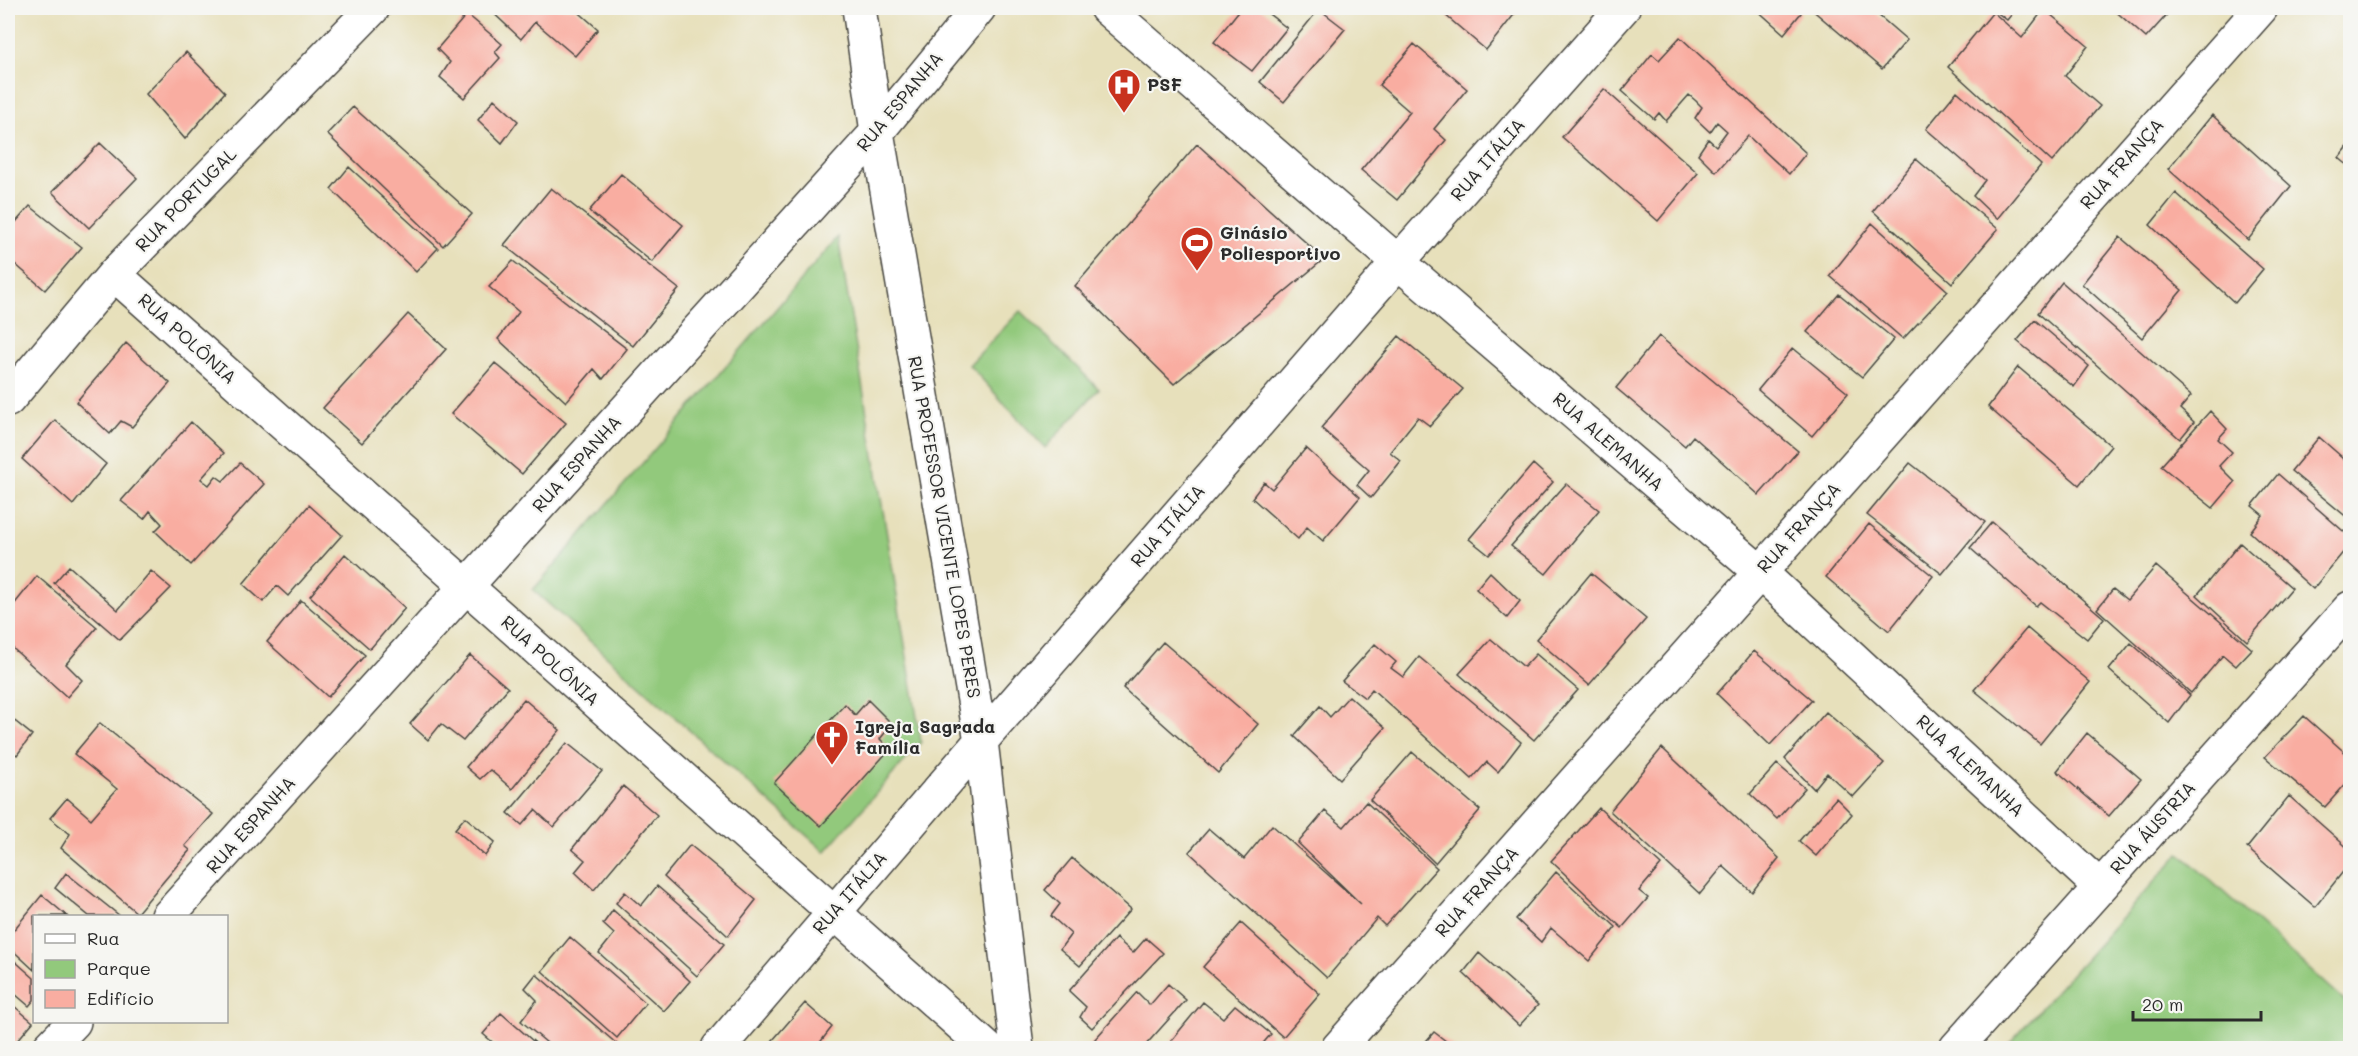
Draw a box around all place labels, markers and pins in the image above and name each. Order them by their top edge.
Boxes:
hospital icon: PSF [1106,67,1142,114]
place label: PSF [1147,72,1182,96]
place label: Ginásio Poliesportivo [1220,220,1340,265]
sports icon: Ginásio Poliesportivo [1179,225,1215,272]
place label: Igreja Sagrada Família [855,714,995,759]
church icon: Igreja Sagrada Família [814,719,850,766]

